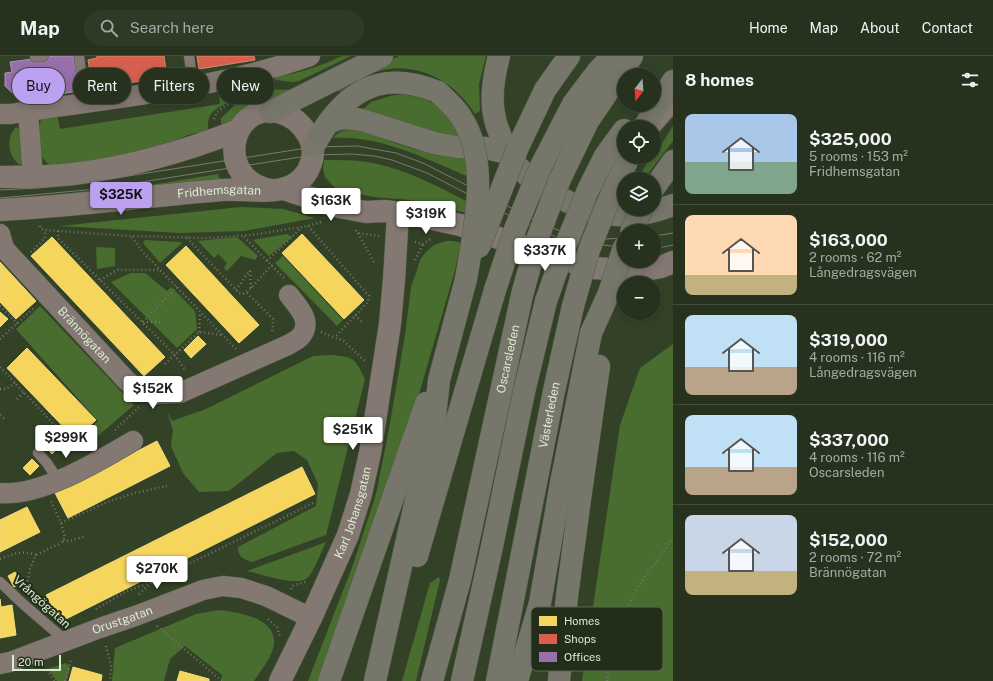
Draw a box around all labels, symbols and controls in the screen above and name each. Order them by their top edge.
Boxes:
search box [84,10,364,46]
text: Map [20,17,60,39]
icon: search [98,17,120,39]
text: Search here [130,19,214,36]
text: Home [749,20,788,36]
text: Map [810,20,838,36]
text: About [860,20,900,36]
text: Contact [922,20,973,36]
chip: Buy [12,68,65,104]
chip: Rent [73,68,131,104]
chip: Filters [139,68,209,104]
chip: New [217,68,274,104]
north arrow [617,68,661,112]
map controls [617,68,661,320]
icon: filters [959,69,981,91]
text: 8 homes [685,70,754,90]
button: locate [617,120,661,164]
text: $325,000 [809,129,892,149]
icon: home [717,130,765,178]
text: 5 rooms · 153 m² [809,149,908,164]
text: Fridhemsgatan [809,164,900,179]
button: layers [617,172,661,216]
pin: $325K [93,182,149,216]
street label: Fridhemsgatan [177,183,261,201]
text: $325K [99,187,143,202]
pin: $163K [303,188,359,222]
text: $163K [311,193,351,208]
pin: $319K [398,201,454,235]
text: $319K [406,206,446,221]
button: + [617,224,661,268]
text: $163,000 [809,230,888,250]
icon: home [717,231,765,279]
pin: $337K [517,238,573,272]
text: $337K [523,243,567,258]
text: 2 rooms · 62 m² [809,250,902,265]
text: Långedragsvägen [809,265,917,280]
button: − [617,276,661,320]
street label: Brännögatan [55,304,114,366]
street label: Oscarsleden [494,323,522,395]
text: $319,000 [809,330,888,350]
icon: home [717,331,765,379]
text: 4 rooms · 116 m² [809,350,905,365]
text: Långedragsvägen [809,365,917,380]
pin: $152K [125,376,181,410]
text: $152K [133,381,173,396]
street label: Västerleden [536,381,563,449]
pin: $251K [325,417,381,451]
text: $251K [333,422,373,437]
pin: $299K [38,425,94,459]
text: $299K [44,430,88,445]
text: $337,000 [809,430,889,450]
icon: home [717,431,765,479]
text: 4 rooms · 116 m² [809,450,905,465]
street label: Karl Johansgatan [331,465,374,561]
text: Oscarsleden [809,465,884,480]
text: $152,000 [809,530,888,550]
icon: home [717,531,765,579]
text: 2 rooms · 72 m² [809,550,901,565]
pin: $270K [129,556,185,590]
text: $270K [136,561,178,576]
text: Brännögatan [809,565,887,580]
street label: Vrångögatan [11,573,73,631]
street label: Orustgatan [90,603,155,637]
legend [531,607,663,671]
text: Homes [564,615,600,627]
text: Shops [564,633,596,645]
text: Offices [564,651,601,663]
scale bar [12,653,61,672]
text: 20 m [18,656,43,668]

